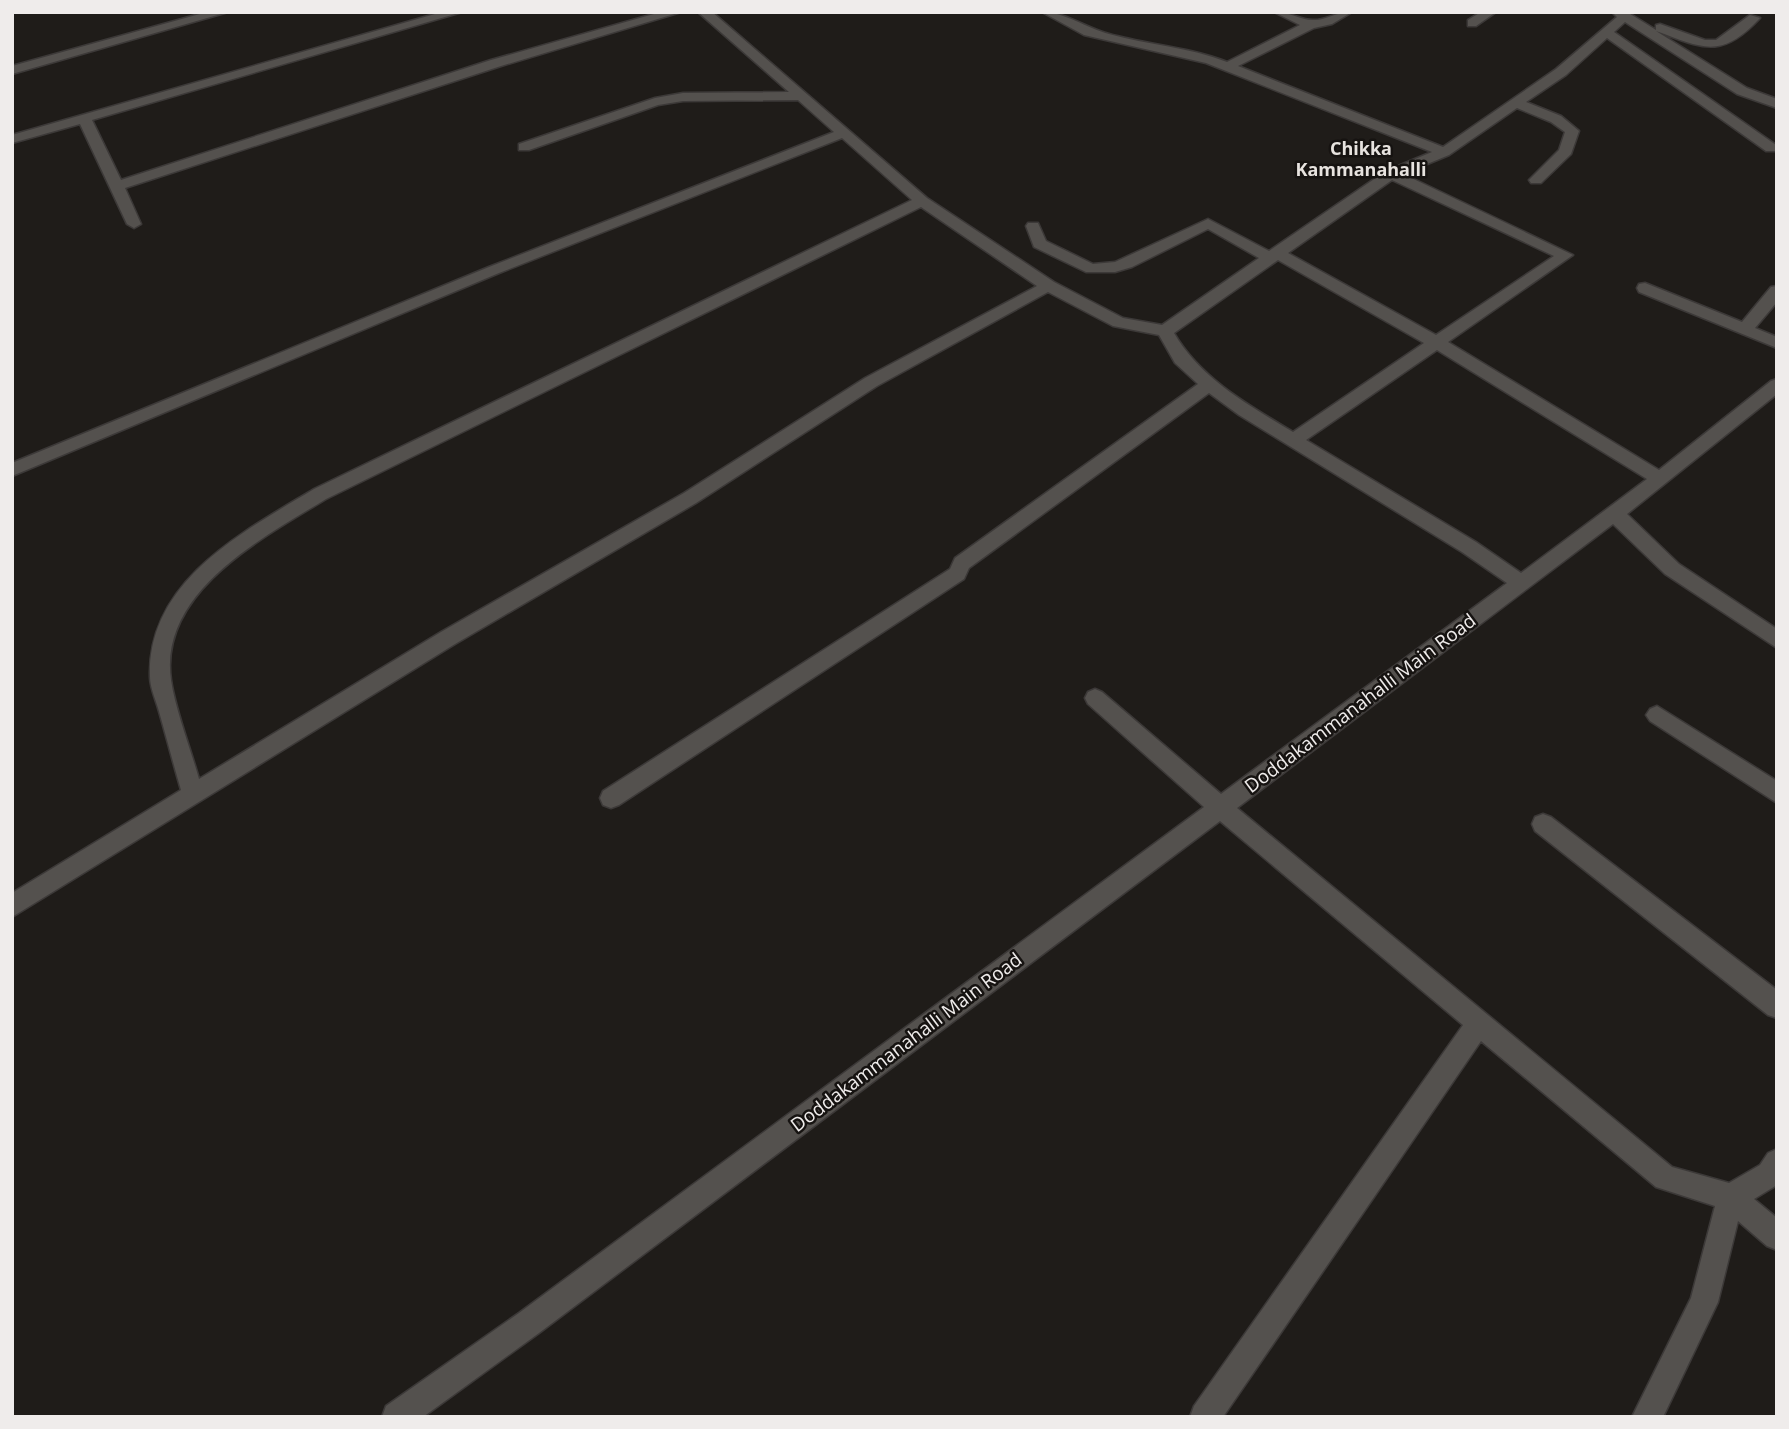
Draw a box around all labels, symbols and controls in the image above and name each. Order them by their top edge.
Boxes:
district label: Chikka Kammanahalli [1296,136,1426,181]
street label: Doddakammanahalli Main Road [1239,607,1481,799]
street label: Doddakammanahalli Main Road [785,946,1027,1138]

